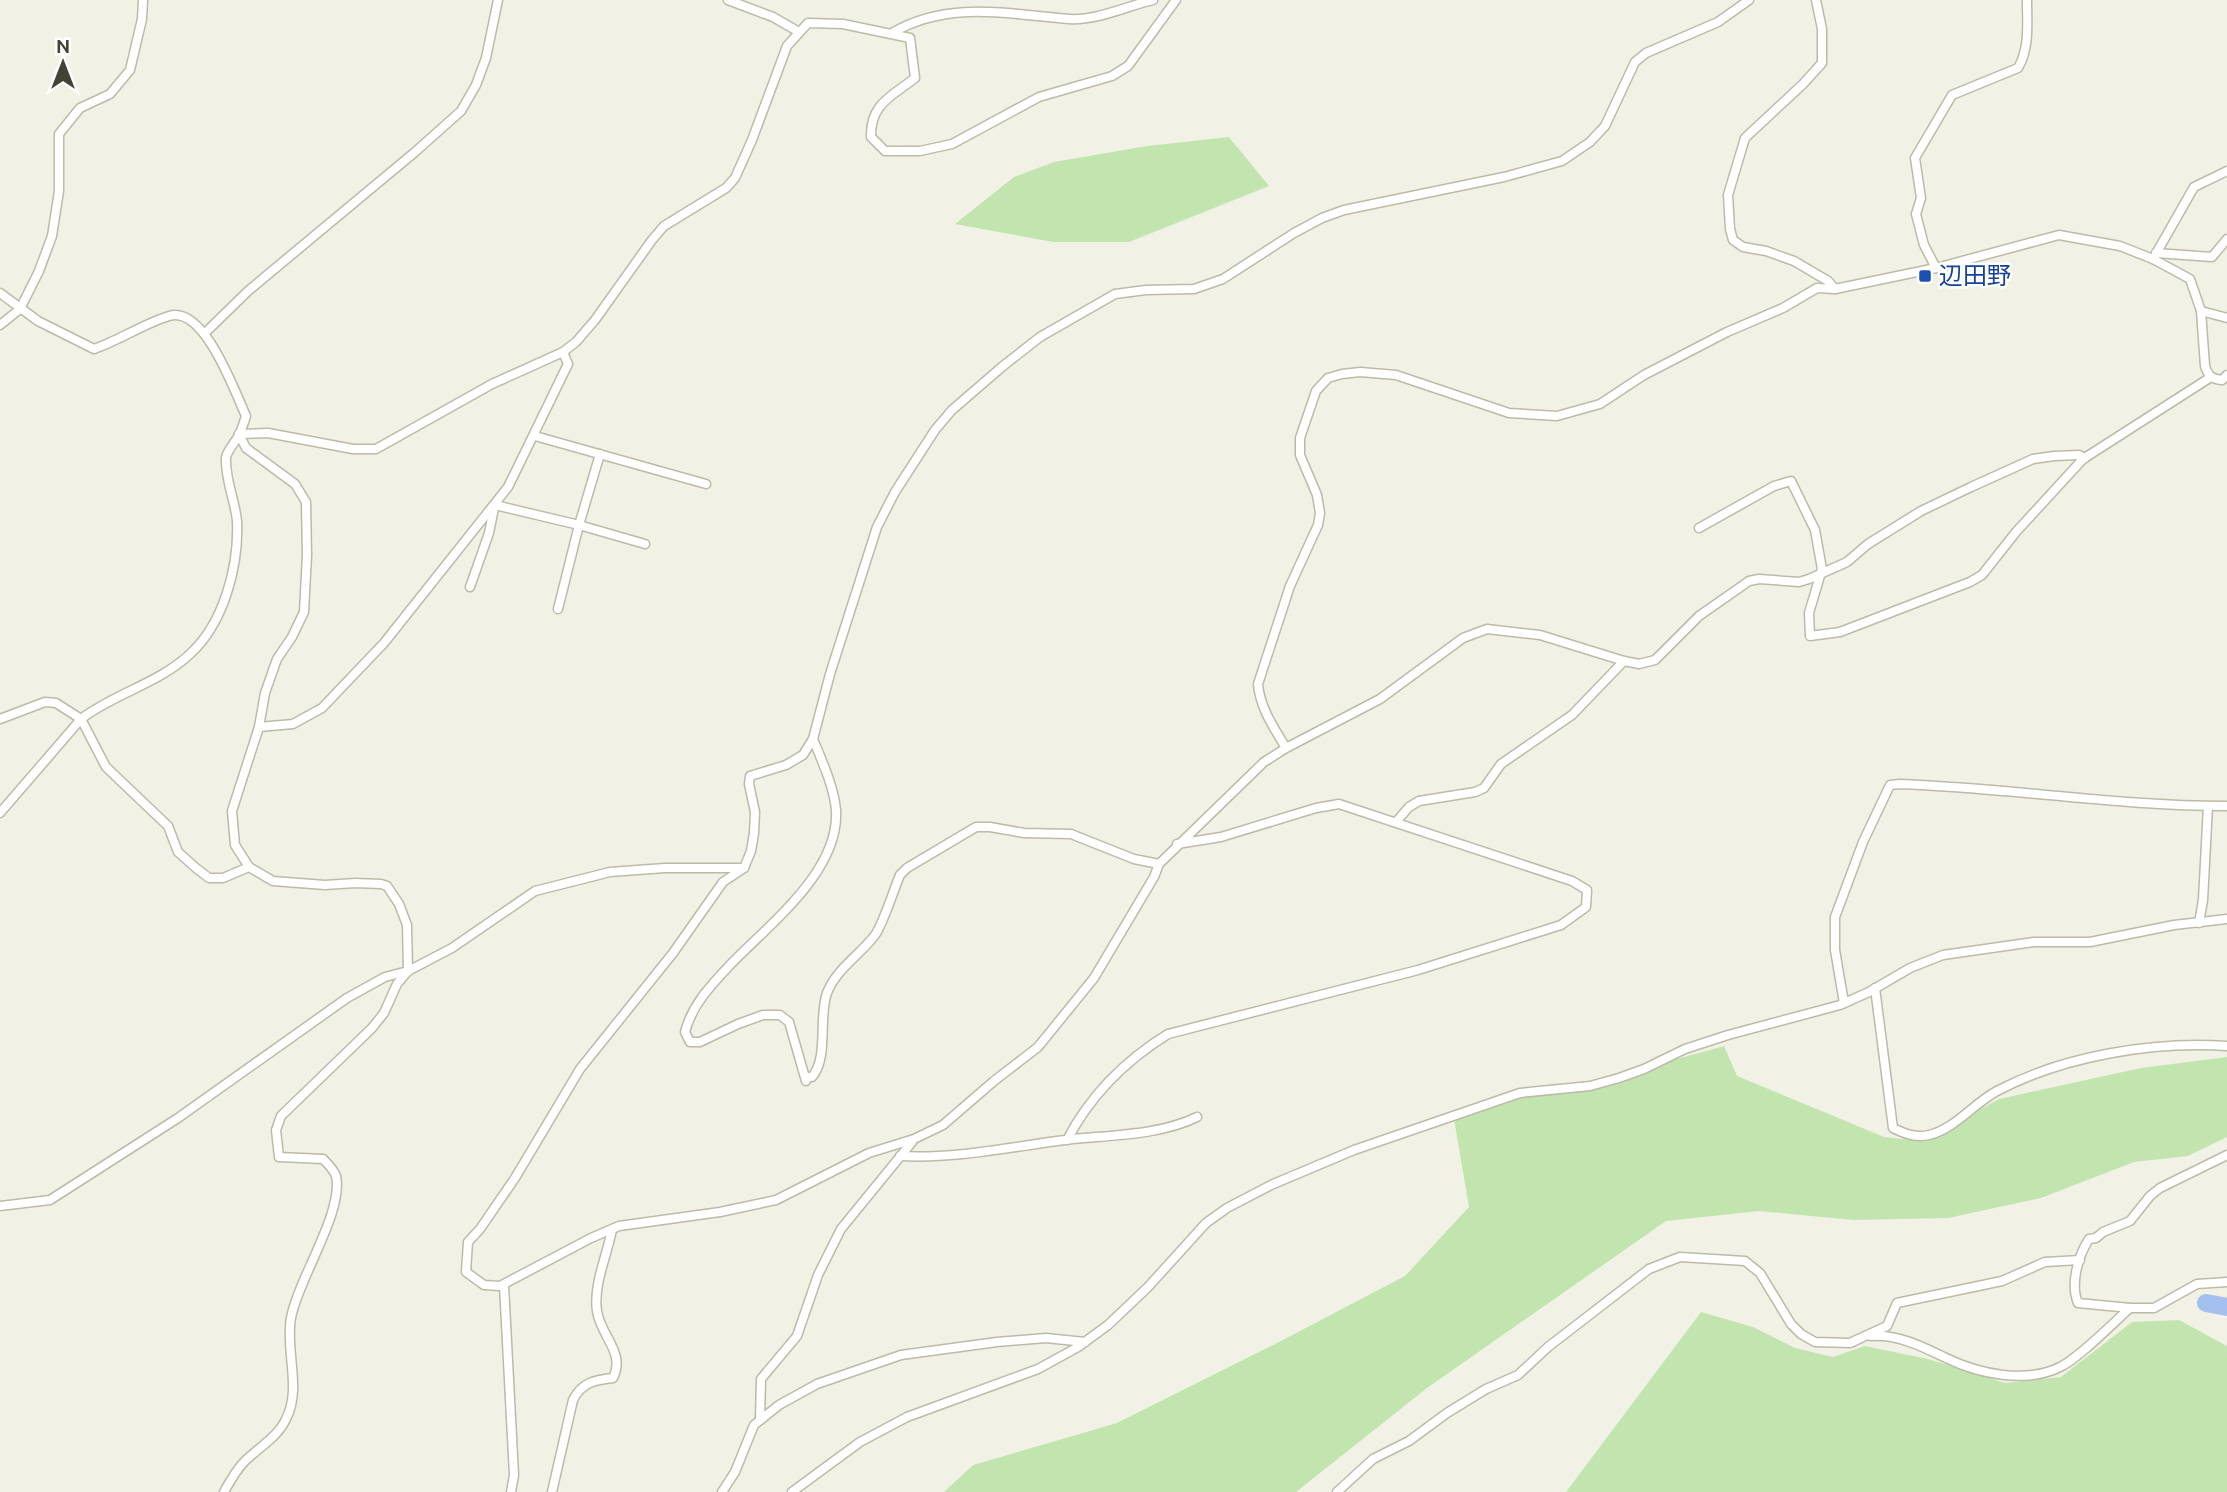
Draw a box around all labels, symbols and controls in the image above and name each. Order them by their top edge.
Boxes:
north arrow [28,28,98,98]
text: N [56,35,70,57]
place label: 辺田野 [1939,262,2011,289]
marker: 辺田野 [1917,268,1933,284]

